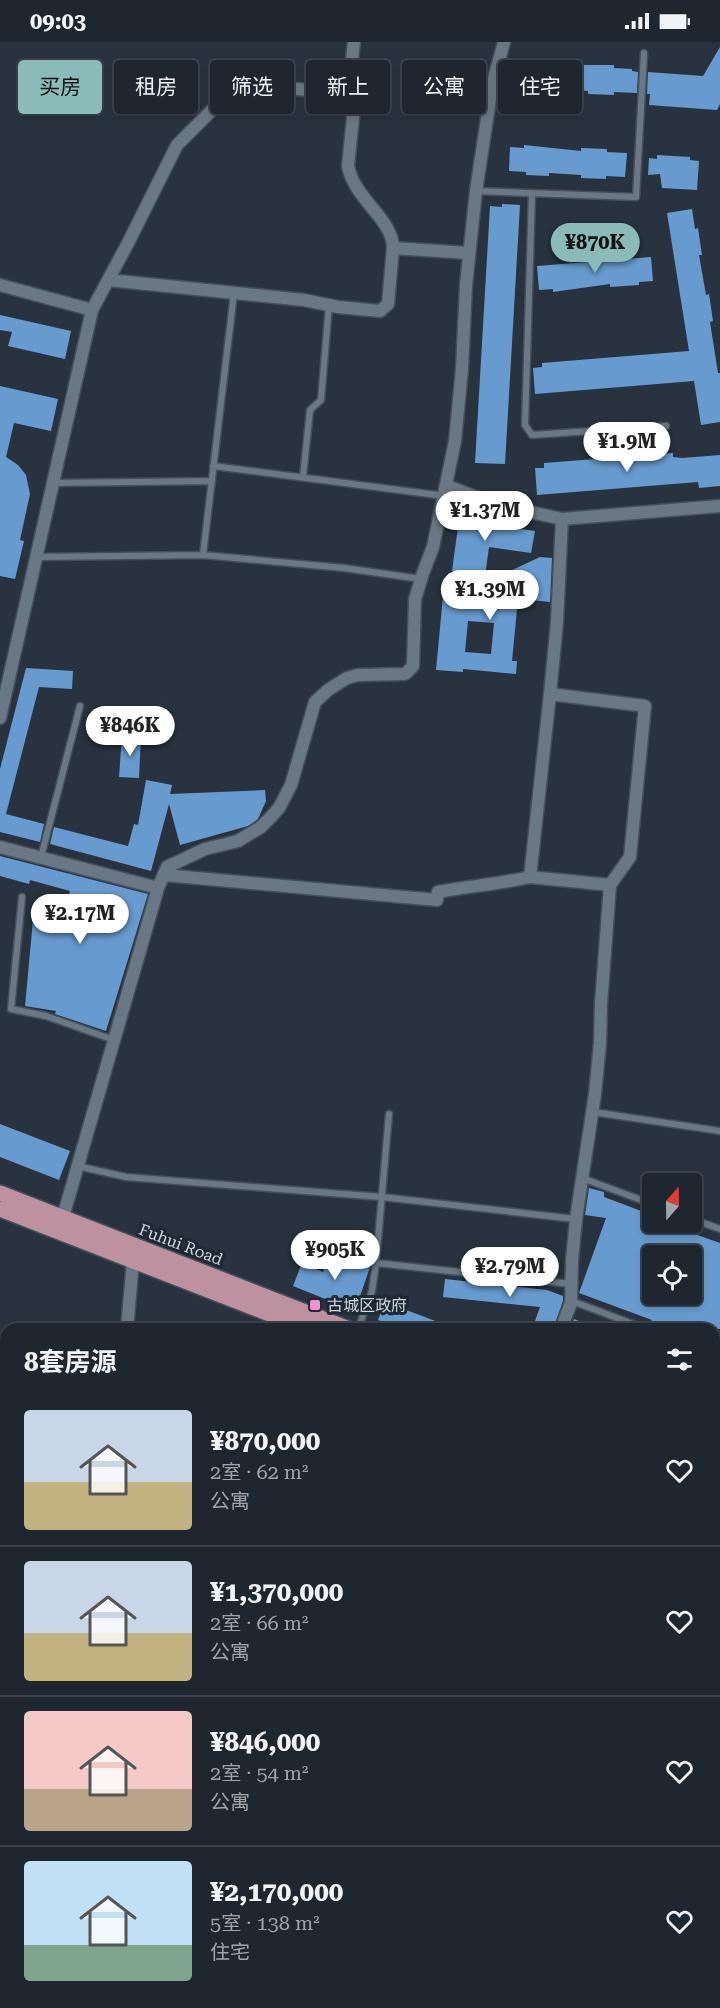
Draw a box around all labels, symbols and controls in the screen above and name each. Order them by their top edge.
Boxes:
text: 09:03 [30,9,86,34]
chip: 买房 [18,60,102,114]
chip: 租房 [114,60,198,114]
chip: 筛选 [210,60,294,114]
chip: 新上 [306,60,390,114]
chip: 公寓 [402,60,486,114]
chip: 住宅 [498,60,582,114]
pin: ¥870K [553,223,637,274]
text: ¥870K [565,230,625,254]
pin: ¥1.9M [585,422,669,473]
text: ¥1.9M [597,429,657,453]
pin: ¥1.37M [436,491,534,542]
text: ¥1.37M [450,498,520,522]
pin: ¥1.39M [441,570,539,621]
text: ¥1.39M [455,577,525,601]
pin: ¥846K [88,706,172,757]
text: ¥846K [100,713,160,737]
pin: ¥2.17M [31,894,129,945]
text: ¥2.17M [45,901,115,925]
north arrow [642,1173,702,1233]
map controls [642,1173,702,1305]
street label: Fuhui Road [136,1220,225,1269]
pin: ¥905K [293,1230,377,1281]
text: ¥905K [305,1237,365,1261]
button: locate [642,1245,702,1305]
pin: ¥2.79M [461,1247,559,1298]
text: ¥2.79M [475,1254,545,1278]
place label: 古城区政府 [327,1296,407,1315]
marker: 古城区政府 [308,1298,322,1312]
icon: filters [663,1343,696,1376]
text: 8套房源 [24,1347,117,1377]
text: ¥870,000 [210,1426,320,1456]
icon: home [72,1434,144,1506]
icon: heart [663,1454,696,1487]
text: 2室 · 62 m² [210,1460,309,1484]
text: 公寓 [210,1489,250,1513]
text: ¥1,370,000 [210,1577,343,1607]
icon: home [72,1585,144,1657]
icon: heart [663,1605,696,1638]
text: 2室 · 66 m² [210,1611,309,1635]
text: 公寓 [210,1640,250,1664]
text: ¥846,000 [210,1727,320,1757]
icon: home [72,1735,144,1807]
icon: heart [663,1755,696,1788]
text: 2室 · 54 m² [210,1761,309,1785]
text: 公寓 [210,1790,250,1814]
text: ¥2,170,000 [210,1877,343,1907]
icon: home [72,1885,144,1957]
icon: heart [663,1905,696,1938]
text: 5室 · 138 m² [210,1911,320,1935]
text: 住宅 [210,1940,250,1964]

